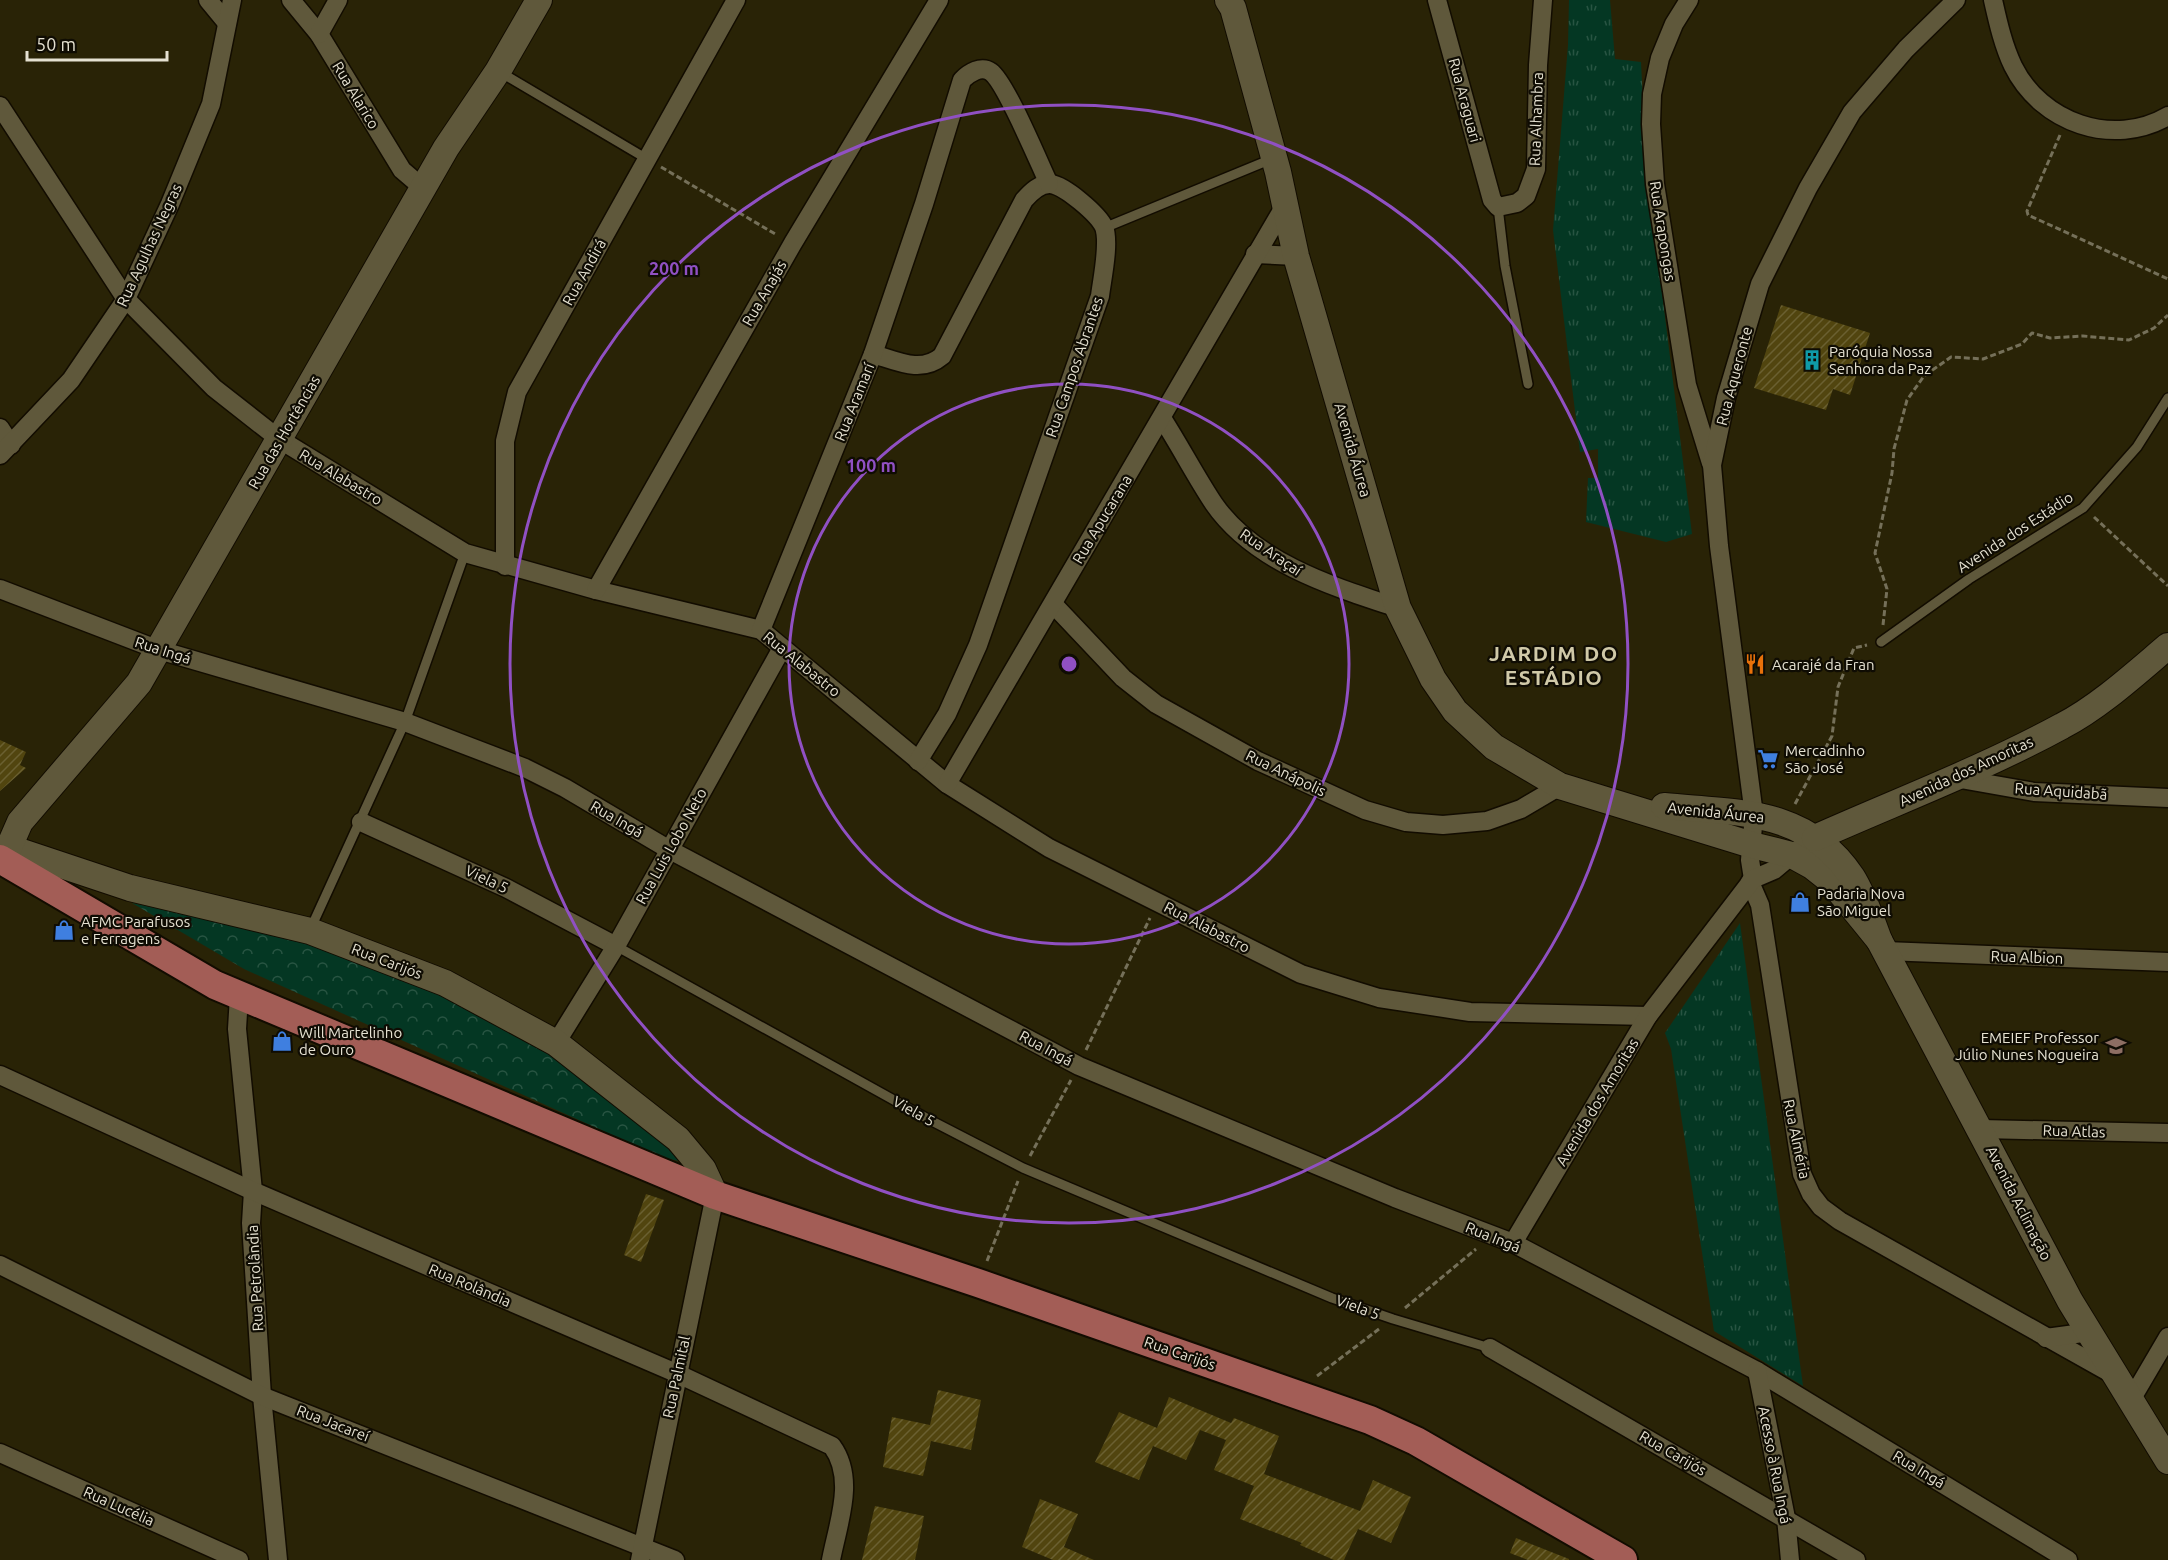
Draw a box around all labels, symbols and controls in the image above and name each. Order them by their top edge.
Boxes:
scale bar [27,24,166,62]
text: 50 m [36,34,76,54]
street label: Rua Araguari [1446,56,1484,144]
street label: Rua Alarico [329,58,383,132]
street label: Rua Alhambra [1526,72,1546,166]
street label: Rua Arapongas [1647,180,1679,282]
street label: Rua Agulhas Negras [113,181,185,309]
street label: Rua Andirá [559,236,609,308]
street label: Rua Anajás [738,257,790,329]
text: 200 m [649,258,699,278]
street label: Rua Campos Abrantes [1042,294,1106,440]
street label: Rua Aqueronte [1713,325,1755,427]
place label: Paróquia Nossa Senhora da Paz [1829,343,1932,377]
building icon: Paróquia Nossa Senhora da Paz [1800,348,1824,372]
street label: Rua Aramarí [831,360,877,443]
street label: Rua das Hortências [245,372,323,492]
street label: Avenida Áurea [1331,401,1375,499]
street label: Rua Alabastro [296,446,386,508]
text: 100 m [846,455,896,475]
street label: Rua Apucarana [1069,472,1135,566]
street label: Avenida dos Estádio [1954,488,2076,576]
street label: Rua Araçaí [1237,525,1305,579]
street label: Rua Alabastro [760,628,844,700]
street label: Rua Ingá [133,633,193,667]
district label: JARDIM DO ESTÁDIO [1489,641,1619,689]
restaurant icon: Acarajé da Fran [1743,652,1767,676]
centre of rings [1059,654,1079,674]
place label: Acarajé da Fran [1772,656,1875,673]
street label: Avenida dos Amoritas [1896,733,2036,809]
place label: Mercadinho São José [1785,742,1865,776]
street label: Rua Anápolis [1243,746,1329,800]
supermarket icon: Mercadinho São José [1756,747,1780,771]
street label: Rua Aquidabã [2014,779,2108,803]
street label: Rua Luis Lobo Neto [632,785,710,907]
street label: Rua Ingá [588,797,646,841]
street label: Avenida Áurea [1667,798,1765,826]
street label: Viela 5 [463,862,511,896]
place label: Padaria Nova São Miguel [1817,885,1905,919]
shop icon: Padaria Nova São Miguel [1788,890,1812,914]
street label: Rua Alabastro [1161,898,1253,956]
place label: AFMC Parafusos e Ferragens [81,913,190,947]
shop icon: AFMC Parafusos e Ferragens [52,918,76,942]
street label: Rua Carijós [349,940,425,982]
street label: Rua Albion [1990,947,2064,967]
place label: Will Martelinho de Ouro [299,1024,402,1058]
street label: Rua Ingá [1016,1027,1076,1069]
shop icon: Will Martelinho de Ouro [270,1029,294,1053]
place label: EMEIEF Professor Júlio Nunes Nogueira [1955,1029,2099,1063]
school or university icon: EMEIEF Professor Júlio Nunes Nogueira [2104,1034,2128,1058]
street label: Avenida dos Amoritas [1552,1035,1642,1169]
street label: Viela 5 [890,1093,938,1129]
street label: Rua Alméria [1780,1098,1814,1180]
street label: Rua Atlas [2042,1121,2106,1141]
street label: Avenida Aclimação [1983,1143,2055,1263]
street label: Rua Ingá [1463,1218,1523,1256]
street label: Rua Petrolândia [244,1224,266,1332]
street label: Rua Rolândia [426,1260,514,1310]
street label: Viela 5 [1334,1291,1382,1323]
street label: Rua Carijós [1142,1333,1218,1373]
street label: Rua Palmital [659,1334,693,1420]
street label: Rua Jacareí [294,1401,372,1445]
street label: Acesso à Rua Ingá [1755,1405,1795,1525]
street label: Rua Carijós [1637,1427,1709,1479]
street label: Rua Ingá [1890,1447,1948,1491]
street label: Rua Lucélia [81,1483,157,1529]

